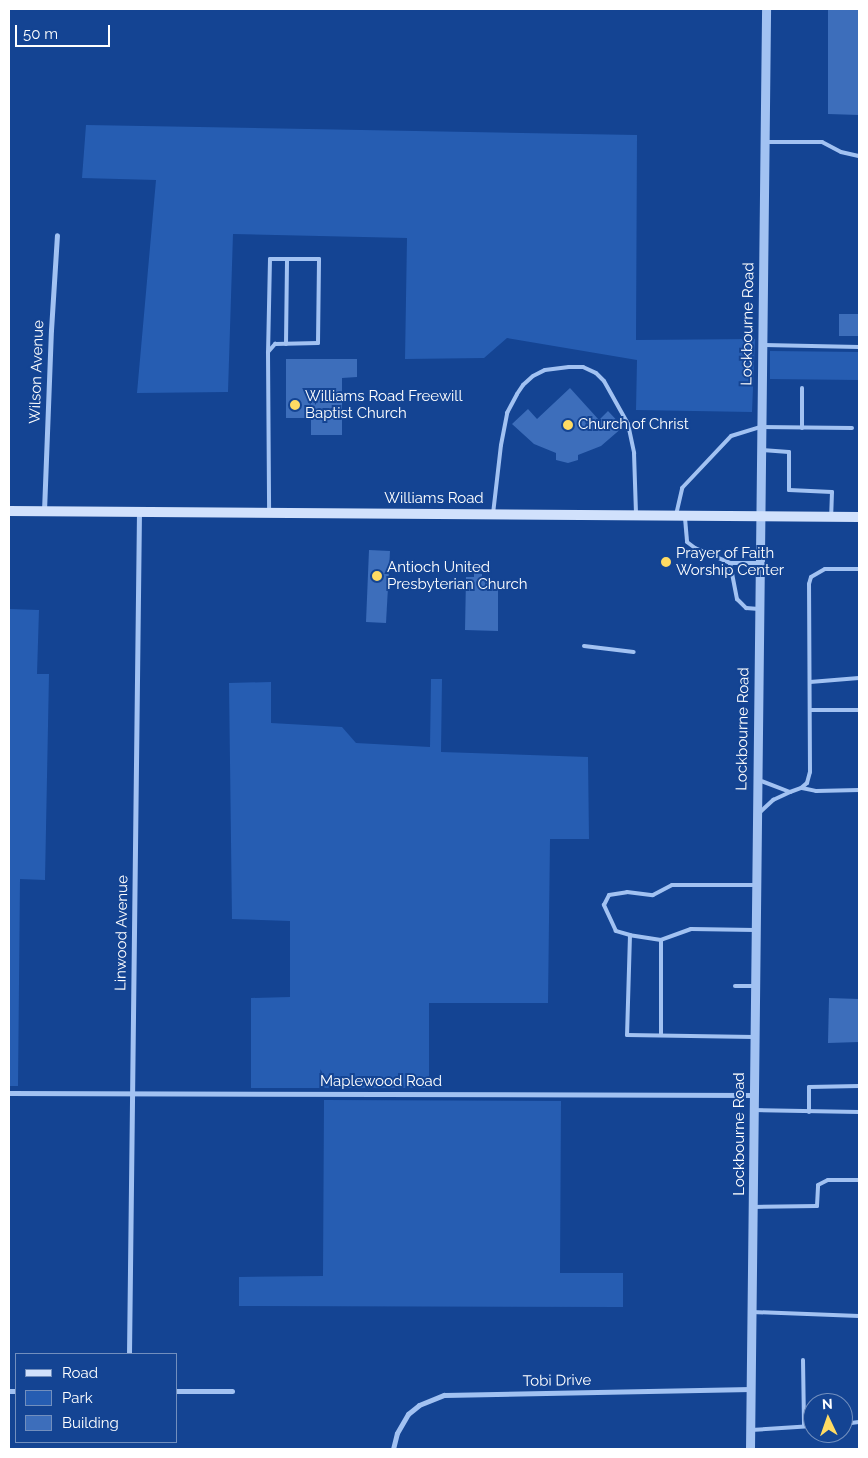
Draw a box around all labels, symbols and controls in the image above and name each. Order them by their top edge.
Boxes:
scale bar [18,15,112,47]
text: 50 m [23,25,58,43]
street label: Lockbourne Road [738,262,758,386]
street label: Wilson Avenue [26,320,48,424]
place label: Williams Road Freewill Baptist Church [305,387,463,422]
marker: Williams Road Freewill Baptist Church [289,399,301,411]
place label: Church of Christ [578,416,689,434]
marker: Church of Christ [562,419,574,431]
street label: Williams Road [384,490,484,508]
place label: Prayer of Faith Worship Center [676,544,784,579]
marker: Prayer of Faith Worship Center [660,556,672,568]
place label: Antioch United Presbyterian Church [387,558,527,593]
marker: Antioch United Presbyterian Church [371,570,383,582]
street label: Lockbourne Road [733,667,753,791]
street label: Linwood Avenue [112,875,132,991]
street label: Lockbourne Road [731,1072,749,1196]
street label: Maplewood Road [320,1073,442,1091]
legend [15,1353,178,1443]
text: Road [62,1364,98,1382]
street label: Tobi Drive [523,1371,591,1391]
text: Park [62,1389,93,1407]
north arrow [803,1393,853,1443]
text: N [822,1396,833,1412]
text: Building [62,1414,119,1432]

